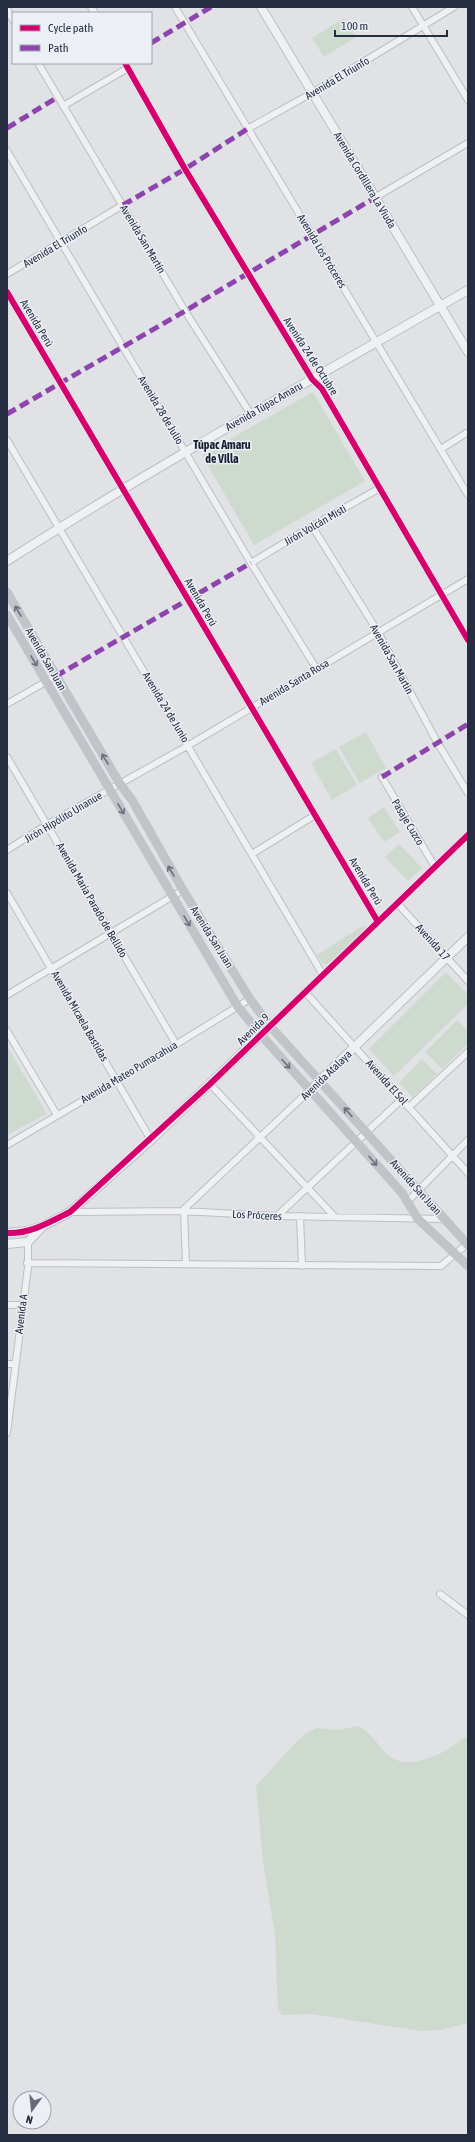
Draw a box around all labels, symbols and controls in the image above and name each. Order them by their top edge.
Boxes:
legend [12,12,152,64]
scale bar [335,12,447,38]
text: 100 m [341,19,368,33]
text: Cycle path [48,21,93,35]
text: Path [48,41,69,55]
street label: Avenida El Triunfo [303,54,371,102]
street label: Avenida Cordillera La Viuda [331,130,399,230]
street label: Avenida San Martín [118,203,168,275]
street label: Avenida Los Próceres [295,212,349,290]
street label: Avenida El Triunfo [21,222,89,270]
street label: Avenida Perú [18,297,56,349]
street label: Avenida 24 de Octubre [281,315,341,397]
street label: Avenida 28 de Julio [136,374,186,446]
street label: Avenida Túpac Amaru [223,379,305,433]
district label: Túpac Amaru de Villa [193,438,251,466]
street label: Jirón Volcán Misti [282,502,348,548]
street label: Avenida Perú [182,576,220,628]
one-way arrow [14,605,22,617]
street label: Avenida San Martín [368,622,416,696]
street label: Avenida San Juan [23,626,69,692]
one-way arrow [30,655,38,666]
street label: Avenida Santa Rosa [257,657,331,707]
street label: Avenida 24 de Junio [140,670,192,744]
one-way arrow [101,753,109,765]
street label: Jirón Hipólito Unanue [22,789,104,845]
street label: Pasaje Cuzco [390,797,426,847]
one-way arrow [118,803,126,815]
street label: Avenida María Parado de Bellido [54,841,130,959]
street label: Avenida Perú [347,855,385,907]
one-way arrow [167,865,175,877]
street label: Avenida San Juan [188,904,236,970]
one-way arrow [183,915,191,926]
street label: Avenida 17 [414,921,452,963]
street label: Avenida Micaela Bastidas [49,969,111,1063]
street label: Avenida 9 [235,1011,271,1047]
street label: Avenida Mateo Pumacahua [79,1038,179,1106]
street label: Avenida Atalaya [298,1048,354,1102]
street label: Avenida El Sol [364,1057,410,1107]
one-way arrow [282,1059,291,1069]
one-way arrow [343,1107,353,1117]
one-way arrow [369,1155,378,1166]
street label: Avenida San Juan [388,1157,444,1217]
street label: Los Próceres [232,1208,282,1222]
street label: Avenida A [13,1293,29,1335]
north arrow [12,2090,52,2130]
text: N [25,2113,34,2126]

